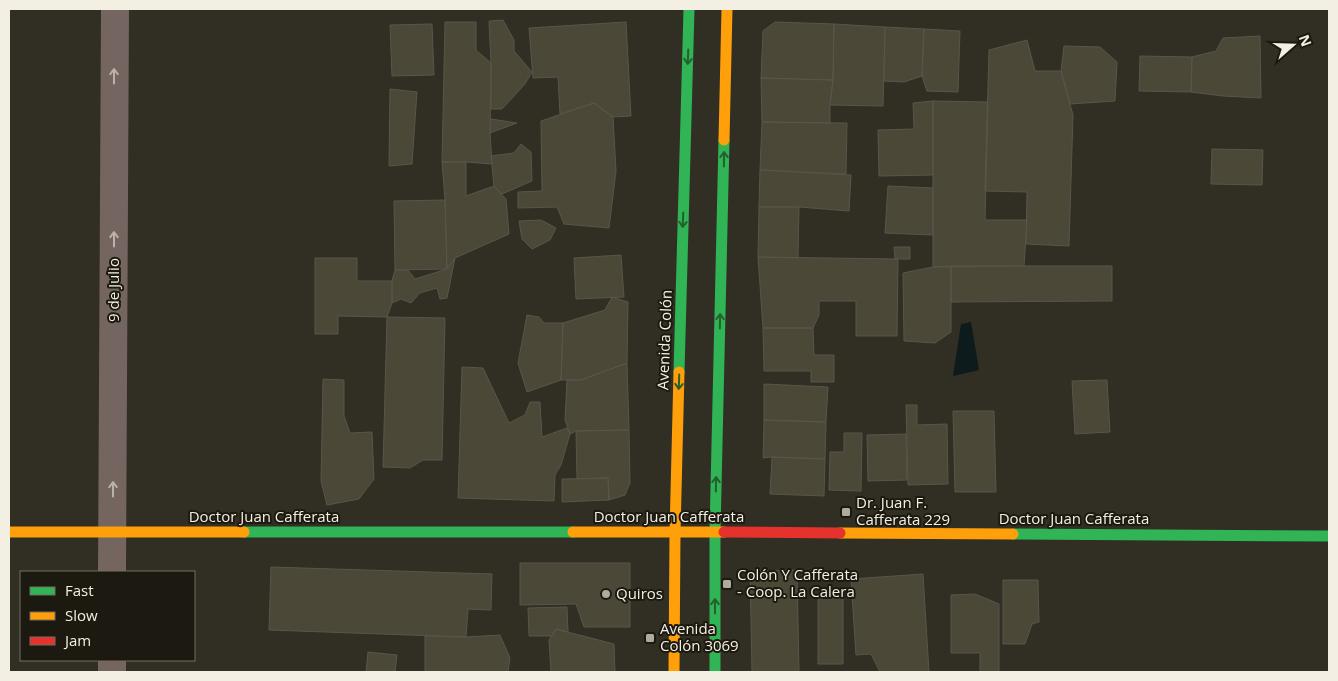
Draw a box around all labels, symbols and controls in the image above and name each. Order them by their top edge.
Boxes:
north arrow [1268,20,1318,70]
text: N [1295,32,1317,49]
one-way arrow [683,49,693,65]
one-way arrow [110,68,119,84]
one-way arrow [719,151,728,167]
one-way arrow [679,212,688,228]
one-way arrow [109,231,119,247]
street label: 9 de Julio [103,258,123,322]
street label: Avenida Colón [652,290,676,390]
one-way arrow [715,313,725,330]
one-way arrow [674,374,684,390]
one-way arrow [712,476,721,492]
one-way arrow [108,481,118,497]
place label: Dr. Juan F. Cafferata 229 [856,492,950,529]
street label: Doctor Juan Cafferata [189,506,339,526]
street label: Doctor Juan Cafferata [594,506,744,526]
marker: Dr. Juan F. Cafferata 229 [840,506,852,518]
street label: Doctor Juan Cafferata [999,508,1149,528]
place label: Colón Y Cafferata - Coop. La Calera [737,564,858,601]
legend [20,571,195,661]
marker: Colón Y Cafferata - Coop. La Calera [721,578,733,590]
text: Fast [65,580,94,600]
place label: Quiros [616,583,663,603]
marker: Quiros [600,588,612,600]
one-way arrow [710,598,720,614]
text: Slow [65,605,98,625]
place label: Avenida Colón 3069 [660,618,739,655]
text: Jam [63,630,91,650]
marker: Avenida Colón 3069 [644,632,656,644]

